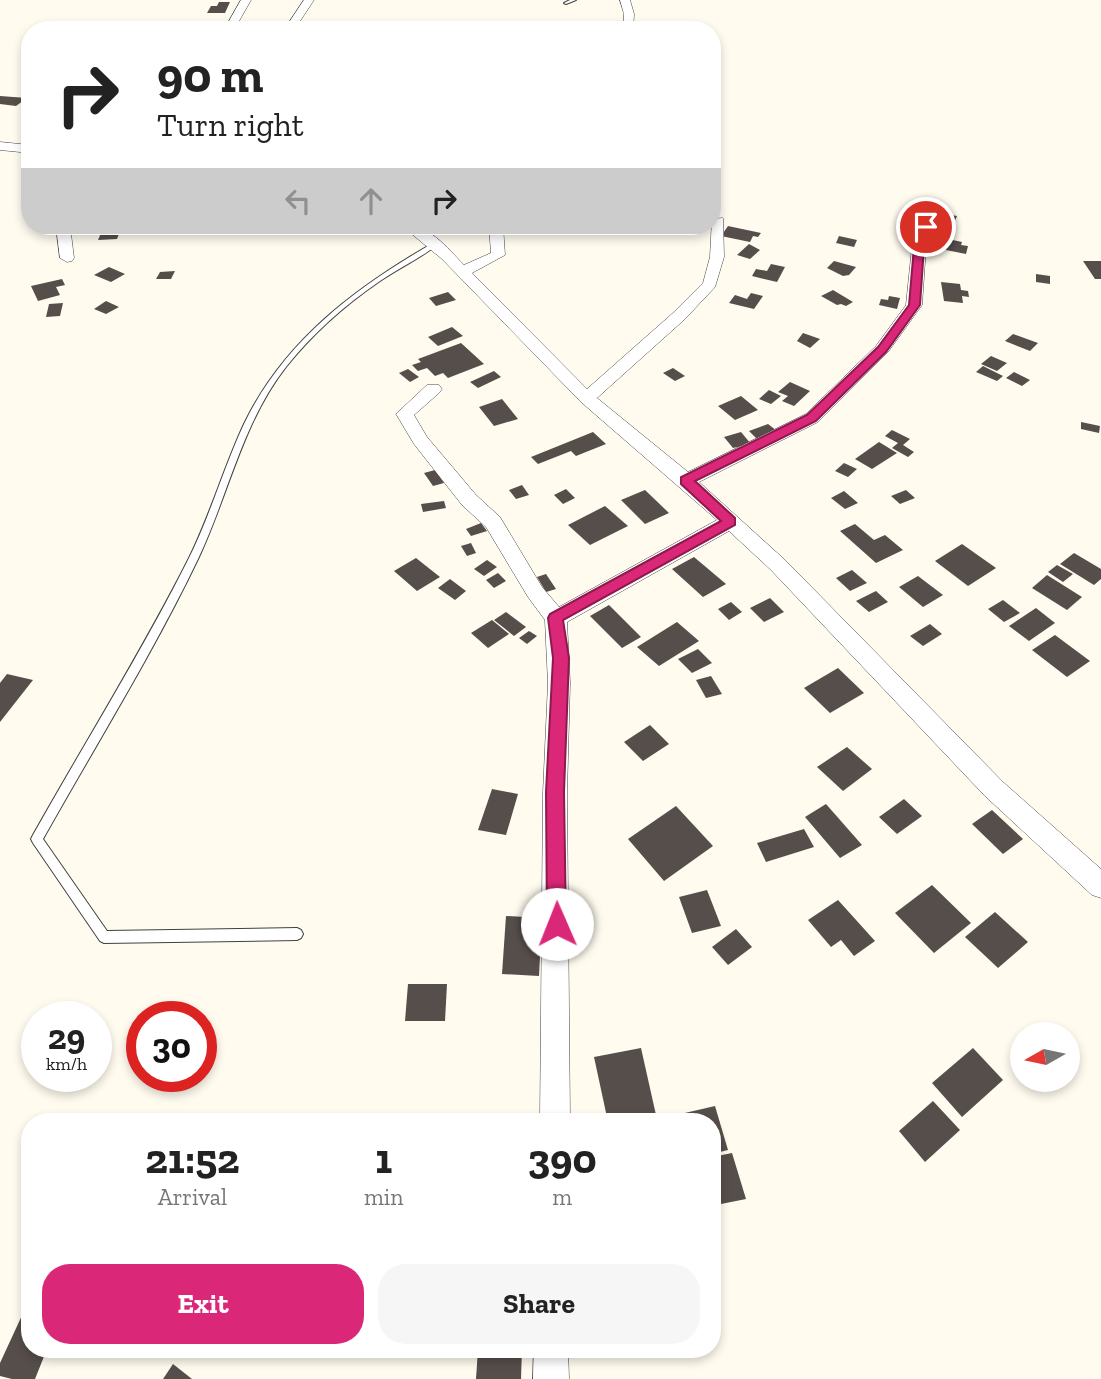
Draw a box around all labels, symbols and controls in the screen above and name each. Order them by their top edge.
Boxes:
text: 90 m [157,46,264,105]
icon: right [42,49,133,140]
text: Turn right [157,106,304,144]
icon: left [279,182,317,220]
icon: ahead [352,182,390,220]
icon: right [425,182,463,220]
pin [896,197,956,257]
icon: arrive [907,208,945,246]
position arrow [520,887,594,961]
speed limit sign: 30 [126,1001,217,1092]
text: 29 [48,1016,85,1058]
north arrow [1010,1022,1080,1092]
map controls [1010,1022,1080,1092]
text: km/h [46,1053,87,1075]
text: 21:52 [145,1133,240,1184]
text: 1 [375,1133,392,1184]
text: 390 [528,1133,597,1184]
text: Arrival [158,1183,227,1211]
text: min [364,1183,403,1211]
text: m [552,1183,572,1211]
button: Exit [42,1264,364,1344]
button: Share [378,1264,700,1344]

